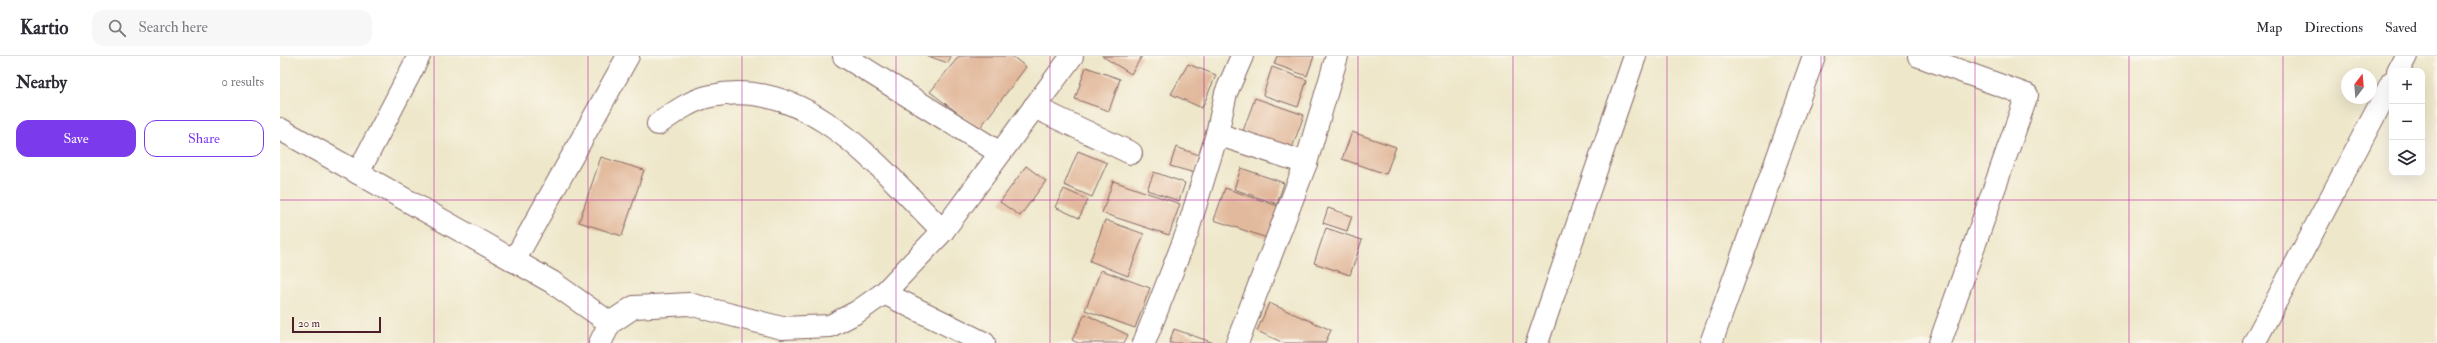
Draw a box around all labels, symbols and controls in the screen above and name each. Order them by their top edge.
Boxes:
search box [92,10,372,46]
text: Kartio [20,16,68,40]
icon: search [106,17,128,39]
text: Search here [138,18,208,37]
text: Map [2256,19,2282,36]
text: Directions [2304,19,2363,36]
text: Saved [2385,19,2417,36]
north arrow [2341,68,2377,104]
map controls [2389,68,2425,176]
button: + [2389,68,2425,104]
text: Nearby [16,72,67,93]
text: 0 results [221,74,264,90]
button: − [2389,104,2425,140]
button: Save [16,120,136,157]
button: Share [144,120,264,157]
button: layers [2389,140,2425,176]
scale bar [292,315,381,334]
text: 20 m [298,317,320,330]

